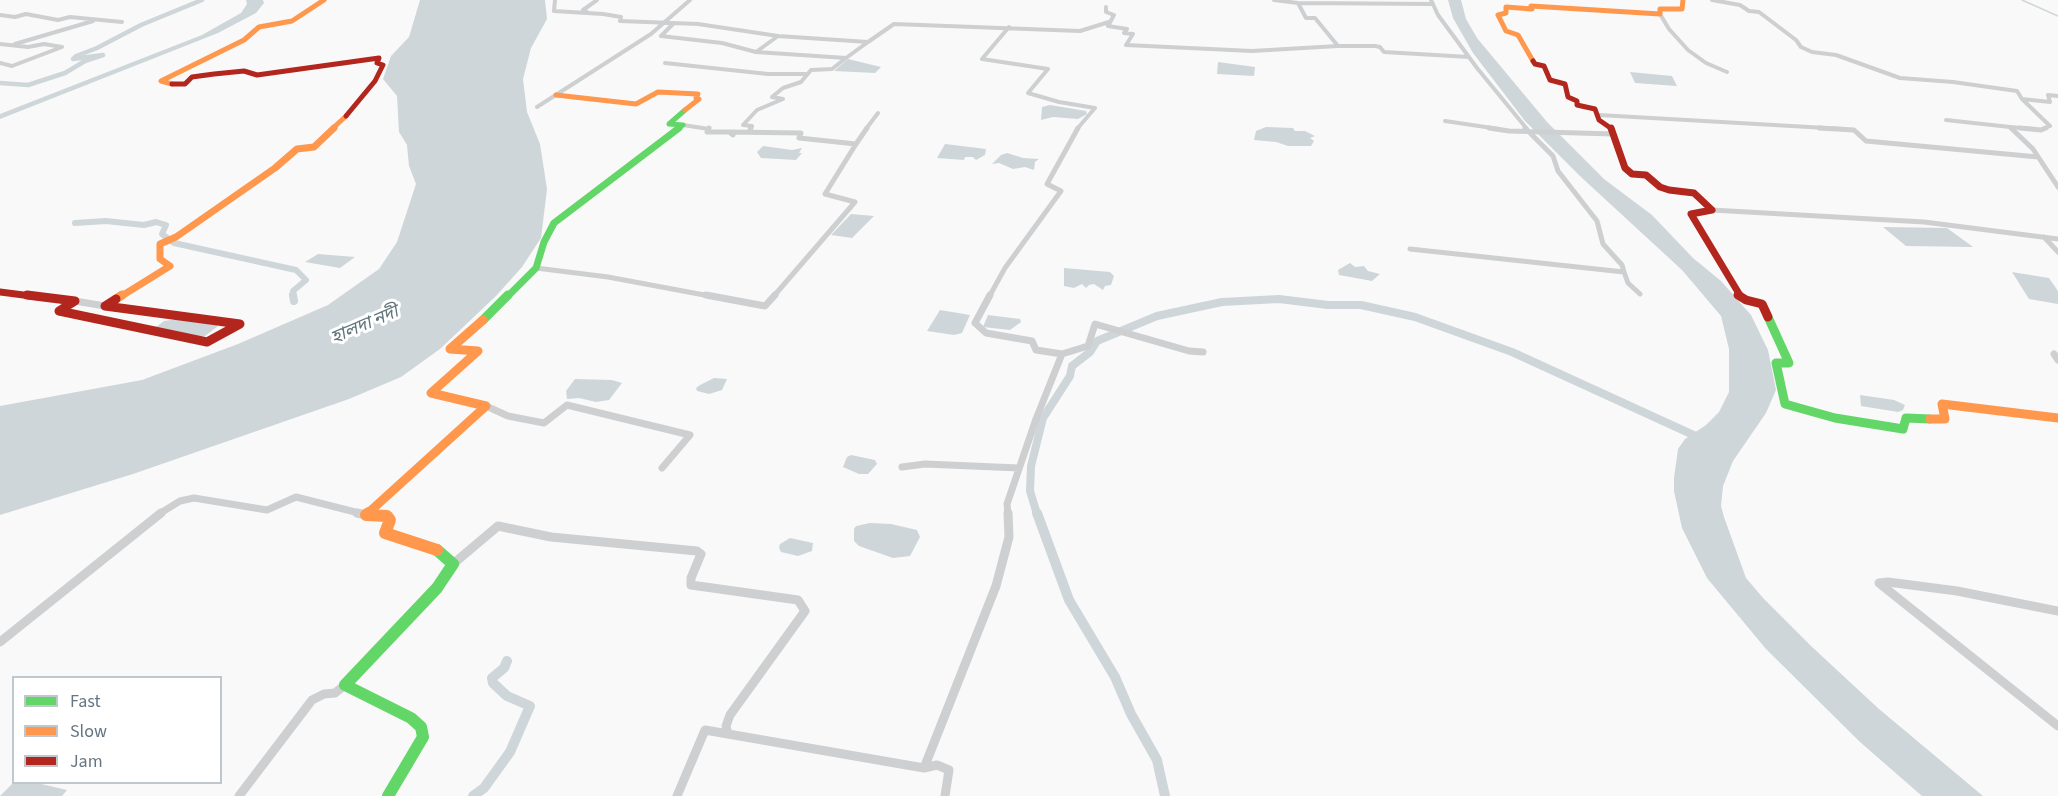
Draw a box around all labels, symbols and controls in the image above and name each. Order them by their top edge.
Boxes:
water label: হালদা নদী [328,302,402,350]
legend [12,676,222,784]
text: Fast [70,689,101,714]
text: Slow [70,719,107,744]
text: Jam [70,749,103,774]

